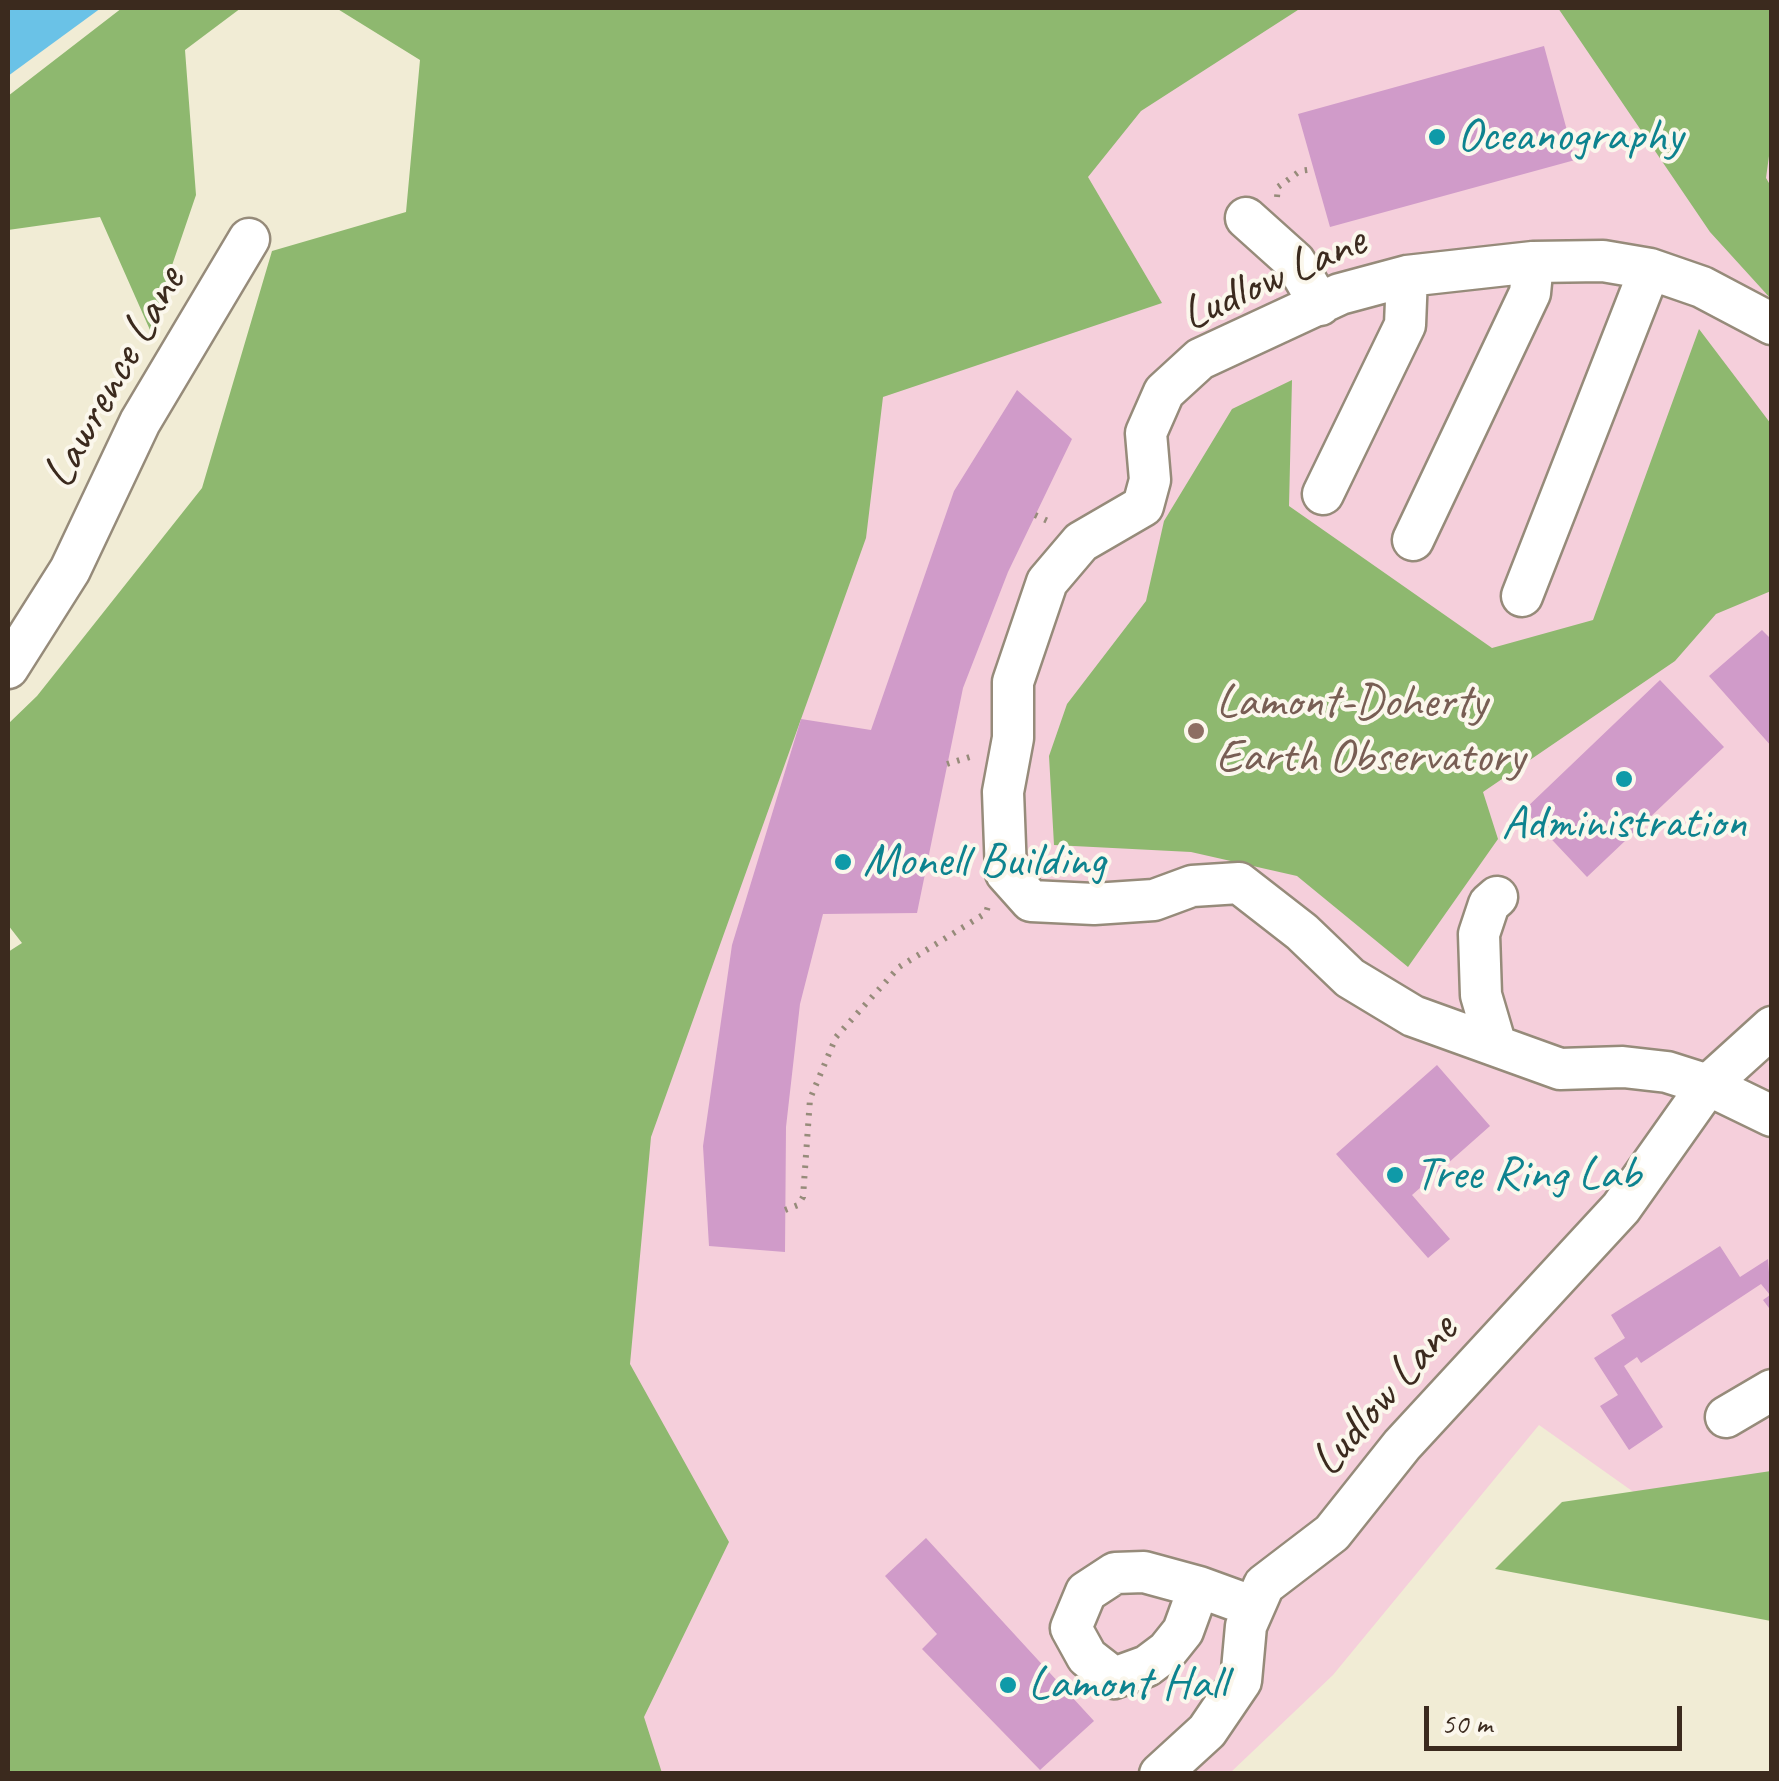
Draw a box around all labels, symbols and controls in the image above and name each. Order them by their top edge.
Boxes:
place label: Oceanography [1457,108,1683,166]
marker: Oceanography [1426,126,1448,148]
street label: Ludlow Lane [1173,213,1375,345]
street label: Lawrence Lane [31,258,199,498]
place label: Lamont-Doherty Earth Observatory [1216,674,1524,787]
marker: Lamont-Doherty Earth Observatory [1185,720,1207,742]
marker: Administration [1613,768,1635,790]
place label: Administration [1502,795,1746,853]
place label: Monell Building [863,833,1106,891]
marker: Monell Building [832,851,854,873]
place label: Tree Ring Lab [1415,1146,1641,1204]
marker: Tree Ring Lab [1384,1164,1406,1186]
street label: Ludlow Lane [1299,1303,1471,1489]
place label: Lamont Hall [1028,1656,1227,1714]
marker: Lamont Hall [997,1674,1019,1696]
scale bar [1429,1686,1686,1748]
text: 50 m [1441,1704,1492,1742]

